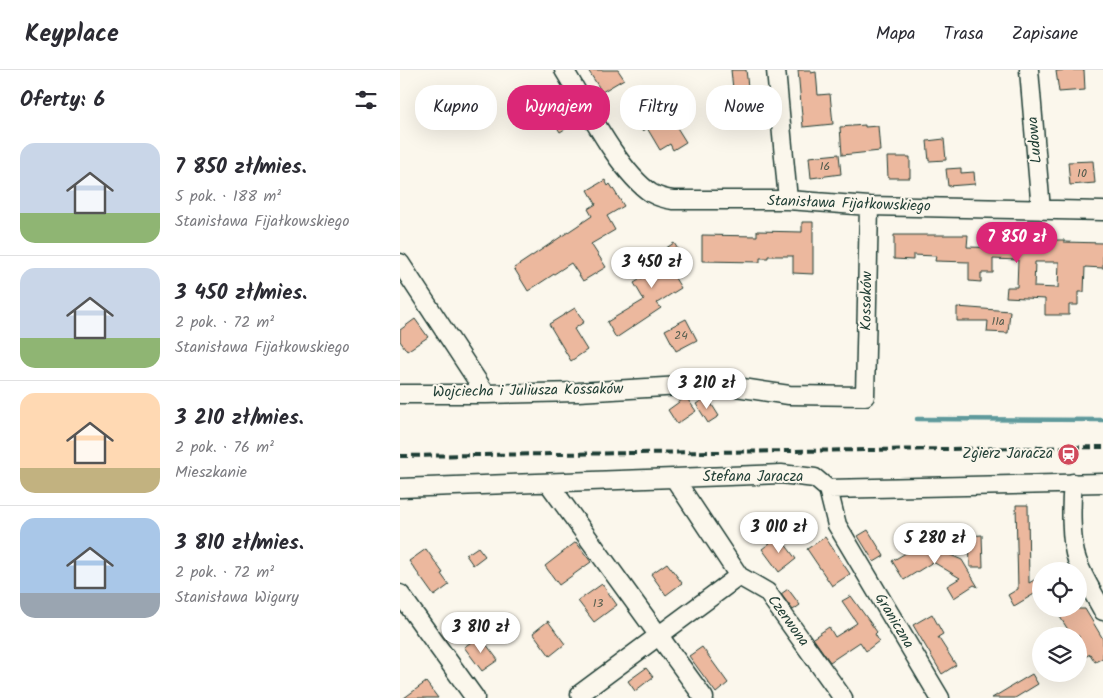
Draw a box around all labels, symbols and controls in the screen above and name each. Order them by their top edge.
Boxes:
text: Keyplace [25,15,119,54]
text: Mapa [876,20,916,49]
text: Trasa [944,20,984,49]
text: Zapisane [1012,20,1078,49]
text: Oferty: 6 [20,84,105,117]
chip: Kupno [415,85,497,130]
chip: Wynajem [507,85,610,130]
chip: Filtry [620,85,696,130]
chip: Nowe [706,85,782,130]
icon: filters [352,86,380,114]
street label: Ludowa [1021,116,1049,164]
text: 7 850 zł/mies. [175,151,307,184]
house number: 16 [820,157,830,176]
icon: home [60,163,120,223]
house number: 10 [1077,164,1087,183]
text: 5 pok. · 188 m² [175,184,281,209]
street label: Stanisława Fijałkowskiego [767,189,931,219]
text: Stanisława Fijałkowskiego [175,209,350,234]
pin: 7 850 zł [965,222,1069,264]
text: 7 850 zł [987,225,1047,250]
pin: 3 450 zł [600,246,704,289]
text: 3 450 zł [622,250,682,275]
street label: Kossaków [854,270,880,331]
text: 3 450 zł/mies. [175,277,307,310]
icon: home [60,288,120,348]
text: 2 pok. · 72 m² [175,310,274,335]
house number: 11a [991,312,1005,331]
house number: 24 [674,326,688,345]
text: Stanisława Fijałkowskiego [175,335,350,360]
pin: 3 210 zł [655,368,759,410]
text: 3 210 zł [678,371,736,396]
street label: Wojciecha i Juliusza Kossaków [432,377,624,405]
text: 3 210 zł/mies. [175,402,304,435]
icon: home [60,413,120,473]
text: 2 pok. · 76 m² [175,435,274,460]
place label: Zgierz Jaracza [962,442,1053,466]
station icon: Zgierz Jaracza [1057,442,1081,466]
text: Mieszkanie [175,460,247,485]
street label: Stefana Jaracza [703,465,803,489]
pin: 3 010 zł [727,512,831,554]
text: 3 010 zł [751,515,807,540]
pin: 5 280 zł [883,522,987,565]
text: 5 280 zł [904,526,966,551]
text: 3 810 zł/mies. [175,527,304,560]
icon: home [60,538,120,598]
text: 2 pok. · 72 m² [175,560,274,585]
map controls [1032,562,1087,682]
button: locate [1032,562,1087,617]
text: Stanisława Wigury [175,585,299,610]
street label: Graniczna [868,589,920,653]
street label: Czerwona [761,590,815,652]
house number: 13 [593,594,603,613]
pin: 3 810 zł [429,612,533,654]
text: 3 810 zł [452,615,510,640]
button: layers [1032,627,1087,682]

